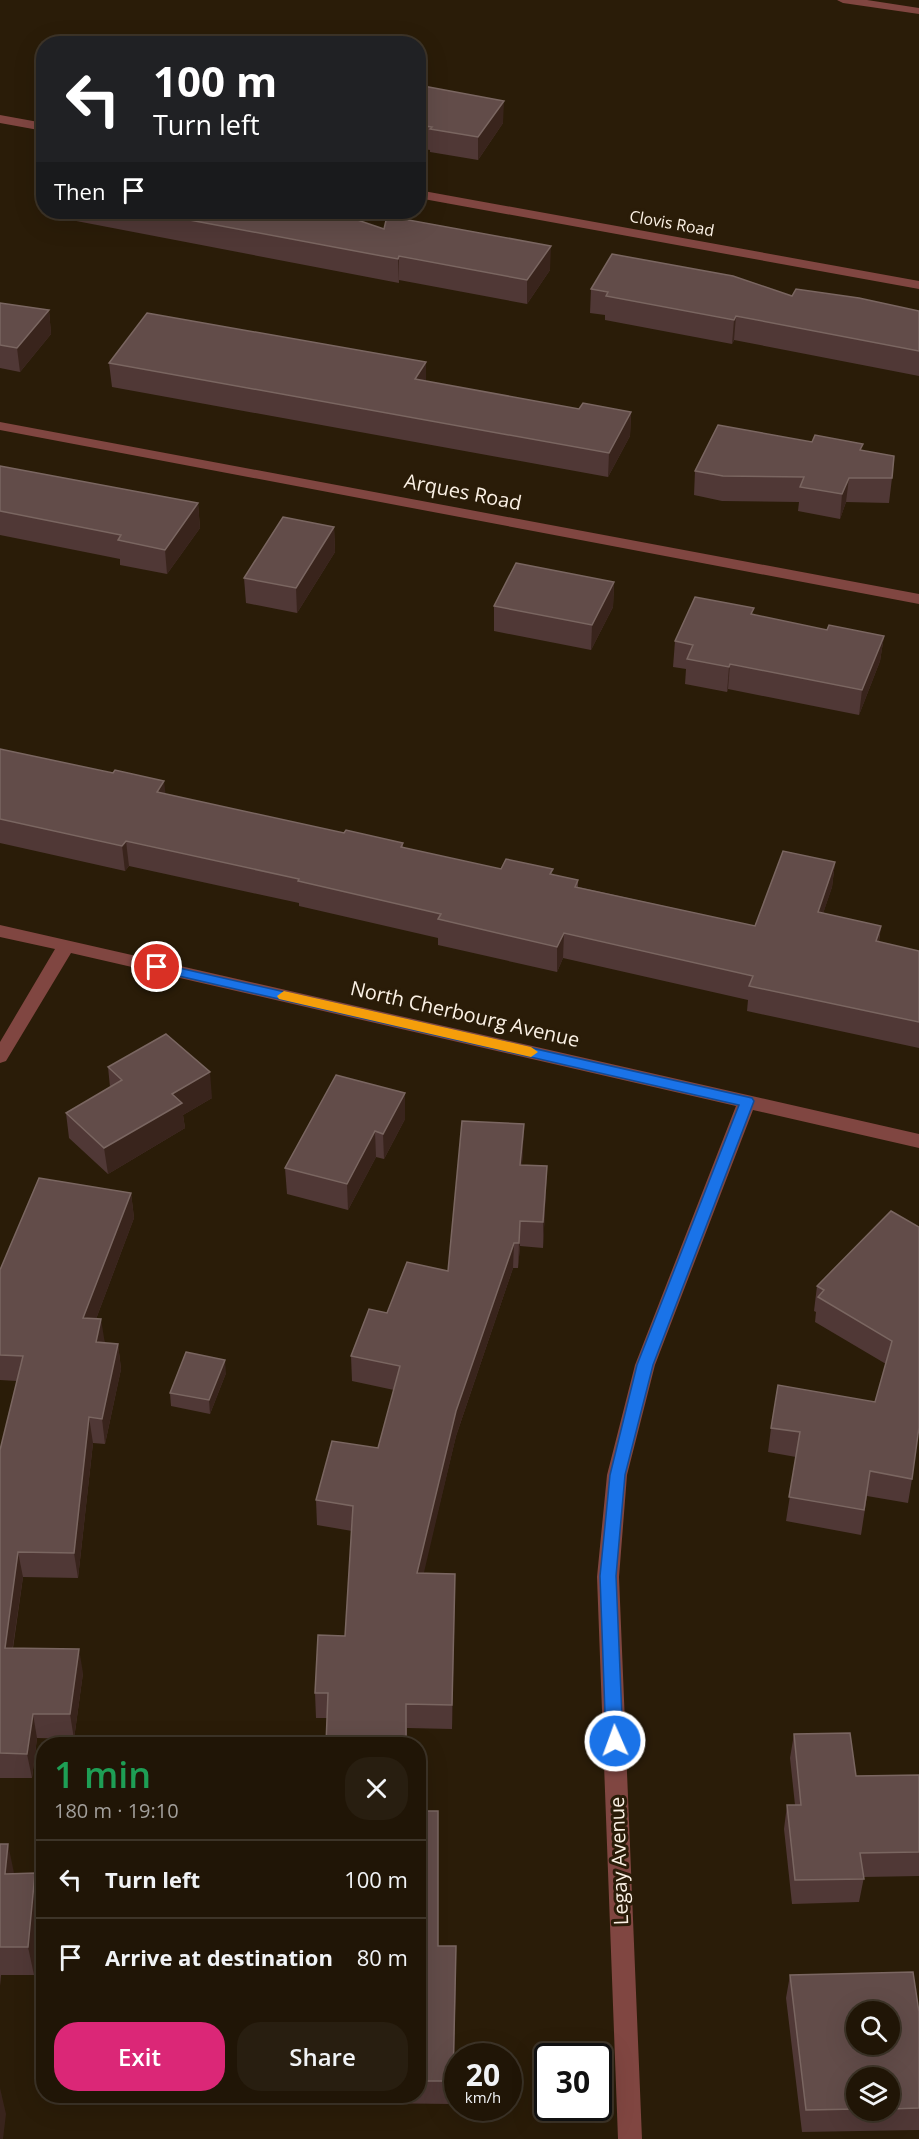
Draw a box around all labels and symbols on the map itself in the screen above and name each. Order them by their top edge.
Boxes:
street label: Clovis Road [628,205,716,241]
street label: Arques Road [402,467,524,516]
pin [131,941,182,992]
street label: North Cherbourg Avenue [348,974,582,1053]
position arrow [583,1709,647,1773]
street label: Legay Avenue [603,1796,634,1926]
speed limit sign: 30 [534,2043,612,2121]

